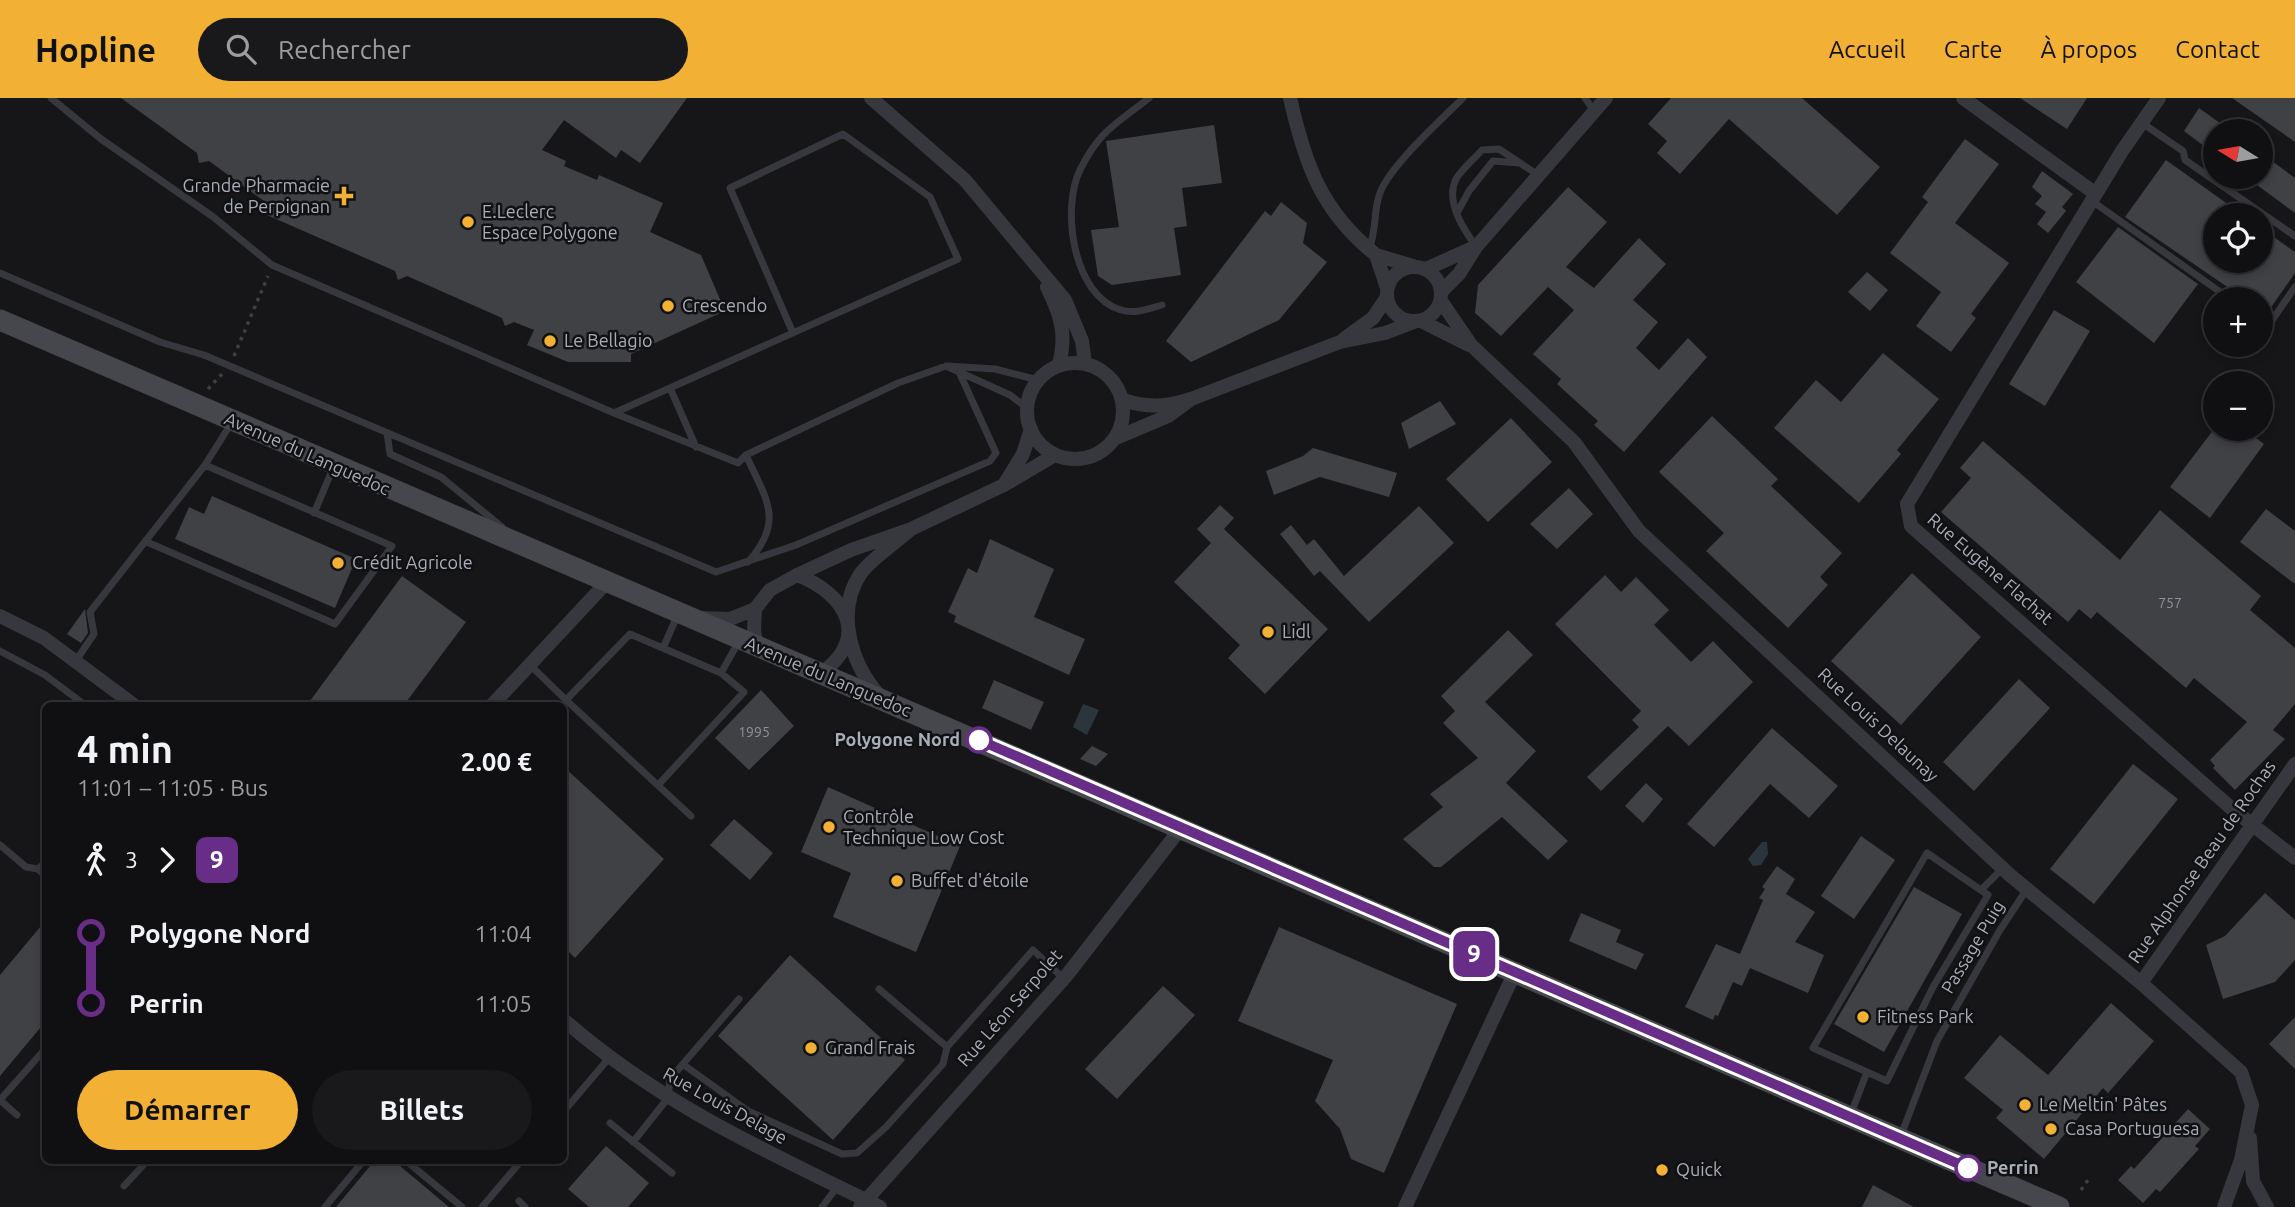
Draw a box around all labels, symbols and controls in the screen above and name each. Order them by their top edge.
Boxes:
search box [198,18,688,81]
icon: search [222,30,260,68]
text: Hopline [35,31,156,68]
text: Rechercher [278,35,411,64]
text: Accueil [1829,36,1906,63]
text: Carte [1944,36,2003,63]
text: À propos [2041,36,2137,63]
text: Contact [2175,36,2260,63]
north arrow [2203,119,2273,189]
map controls [2203,119,2273,441]
place label: Grande Pharmacie de Perpignan [183,175,330,216]
marker: Grande Pharmacie de Perpignan [336,188,352,204]
place label: E.Leclerc Espace Polygone [482,201,618,242]
button: locate [2203,203,2273,273]
marker: E.Leclerc Espace Polygone [460,214,476,230]
button: + [2203,287,2273,357]
place label: Crescendo [682,295,767,315]
marker: Crescendo [660,298,676,314]
place label: Le Bellagio [564,330,653,350]
marker: Le Bellagio [542,333,558,349]
button: − [2203,371,2273,441]
street label: Avenue du Languedoc [222,408,393,499]
street label: Rue Eugène Flachat [1924,509,2057,628]
place label: Crédit Agricole [352,552,473,572]
marker: Crédit Agricole [330,555,346,571]
house number: 757 [2158,595,2182,611]
place label: Lidl [1282,621,1311,641]
marker: Lidl [1260,624,1276,640]
street label: Avenue du Languedoc [742,632,914,720]
street label: Rue Louis Delaunay [1814,663,1943,785]
house number: 1995 [738,724,770,740]
marker: Polygone Nord [966,727,992,753]
text: 4 min [77,728,173,770]
place label: Polygone Nord [834,729,960,749]
text: 2.00 € [461,747,532,776]
street label: Rue Alphonse Beau de Rochas [2123,756,2279,966]
text: 11:01 – 11:05 · Bus [77,775,268,800]
place label: Contrôle Technique Low Cost [843,806,1004,847]
marker: Contrôle Technique Low Cost [821,819,837,835]
icon: walk [77,841,115,879]
icon: forward [148,841,186,879]
text: 9 [210,846,224,873]
text: 3 [125,847,138,872]
place label: Buffet d'étoile [911,870,1029,890]
marker: Buffet d'étoile [889,873,905,889]
street label: Passage Puig [1937,896,2008,997]
text: Polygone Nord [129,919,310,948]
text: 11:04 [474,921,532,946]
line badge: 9 [1451,931,1497,977]
text: 9 [1467,940,1481,967]
street label: Rue Léon Serpolet [953,945,1066,1070]
text: Perrin [129,989,204,1018]
text: 11:05 [474,991,532,1016]
place label: Fitness Park [1877,1006,1974,1026]
marker: Fitness Park [1855,1009,1871,1025]
place label: Grand Frais [825,1037,916,1057]
marker: Grand Frais [803,1040,819,1056]
street label: Rue Louis Delage [660,1063,791,1148]
button: Démarrer [77,1070,298,1150]
button: Billets [312,1070,532,1150]
place label: Le Meltin' Pâtes [2039,1094,2167,1114]
marker: Le Meltin' Pâtes [2017,1097,2033,1113]
place label: Casa Portuguesa [2065,1118,2199,1138]
marker: Casa Portuguesa [2043,1121,2059,1137]
marker: Perrin [1955,1155,1981,1181]
place label: Perrin [1987,1157,2039,1177]
place label: Quick [1676,1159,1722,1180]
marker: Quick [1654,1162,1670,1178]

